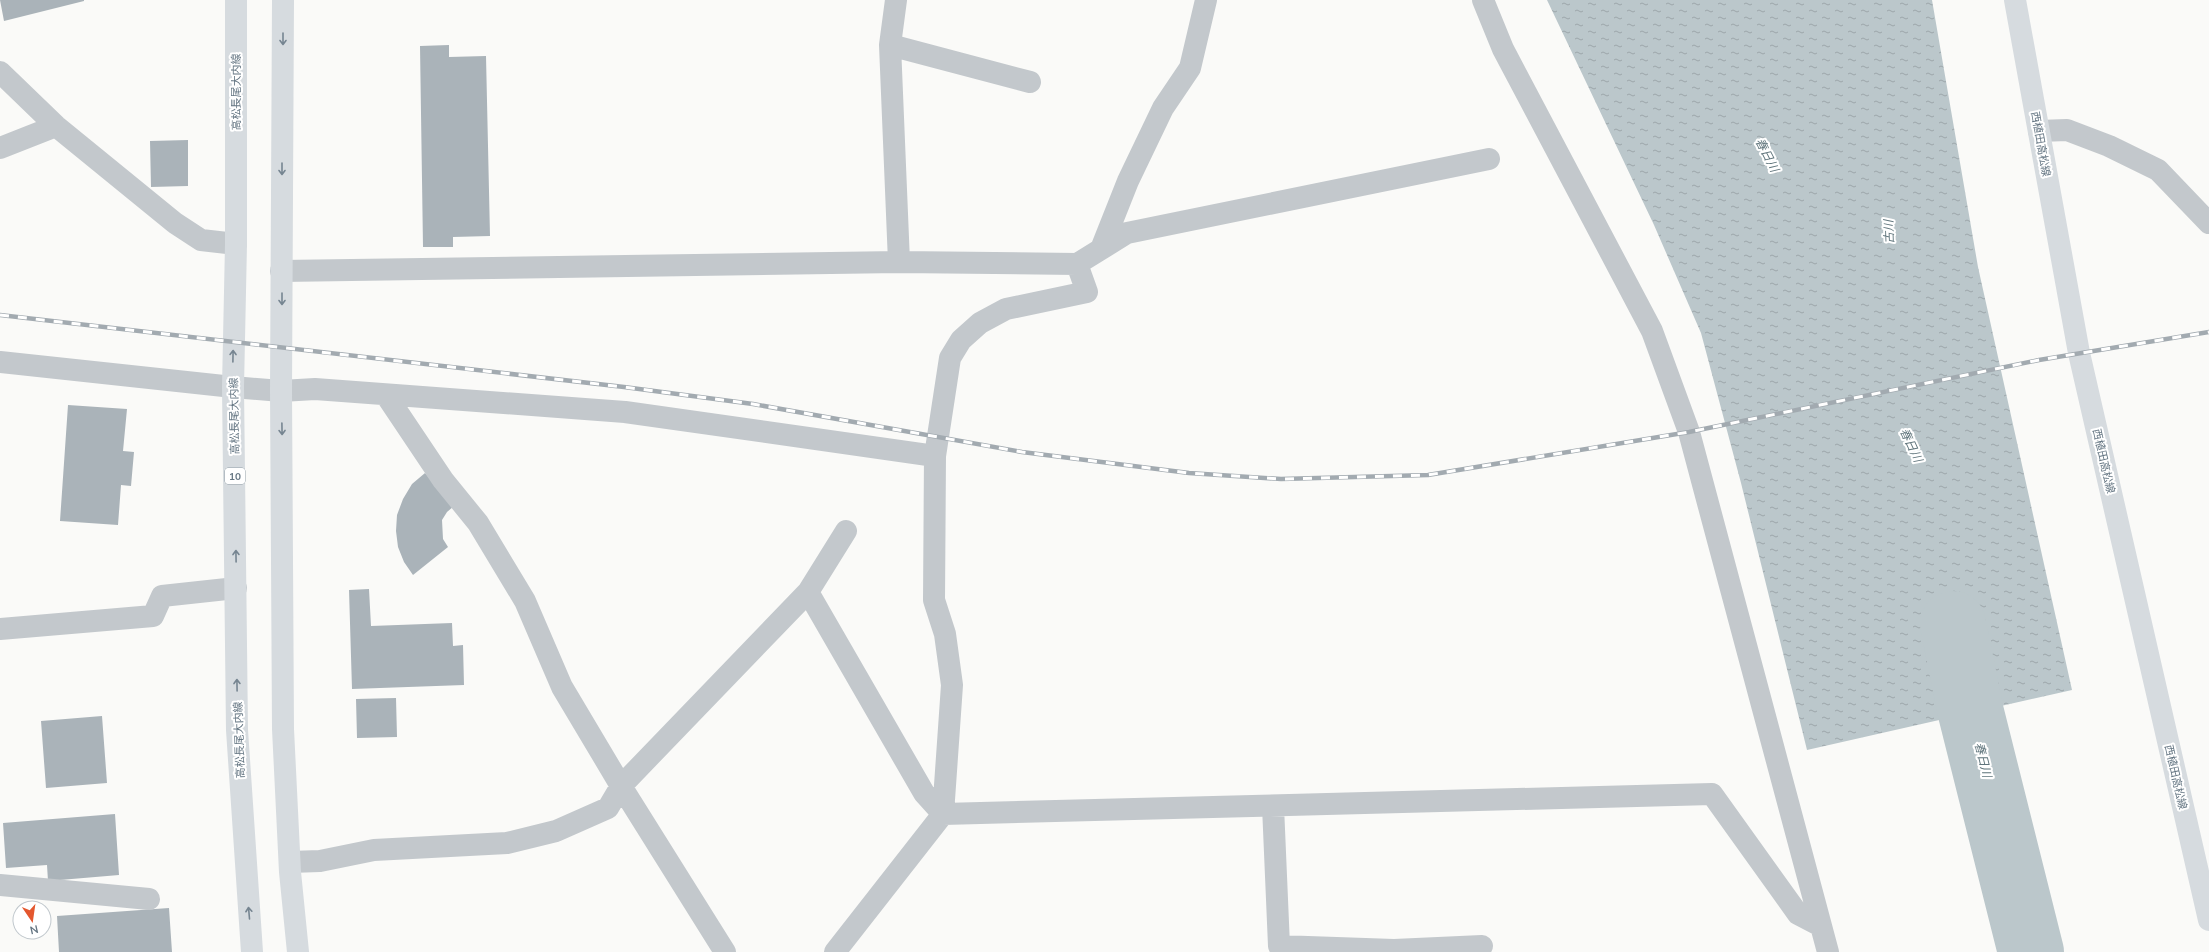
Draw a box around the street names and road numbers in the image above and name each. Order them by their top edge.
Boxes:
street label: 高松長尾大内線 [229,54,244,131]
street label: 西植田高松線 [2027,110,2054,178]
street label: 高松長尾大内線 [226,377,243,455]
street label: 西植田高松線 [2089,427,2118,495]
road number: 10 [225,468,245,484]
street label: 高松長尾大内線 [231,701,248,779]
street label: 西植田高松線 [2161,743,2190,811]

